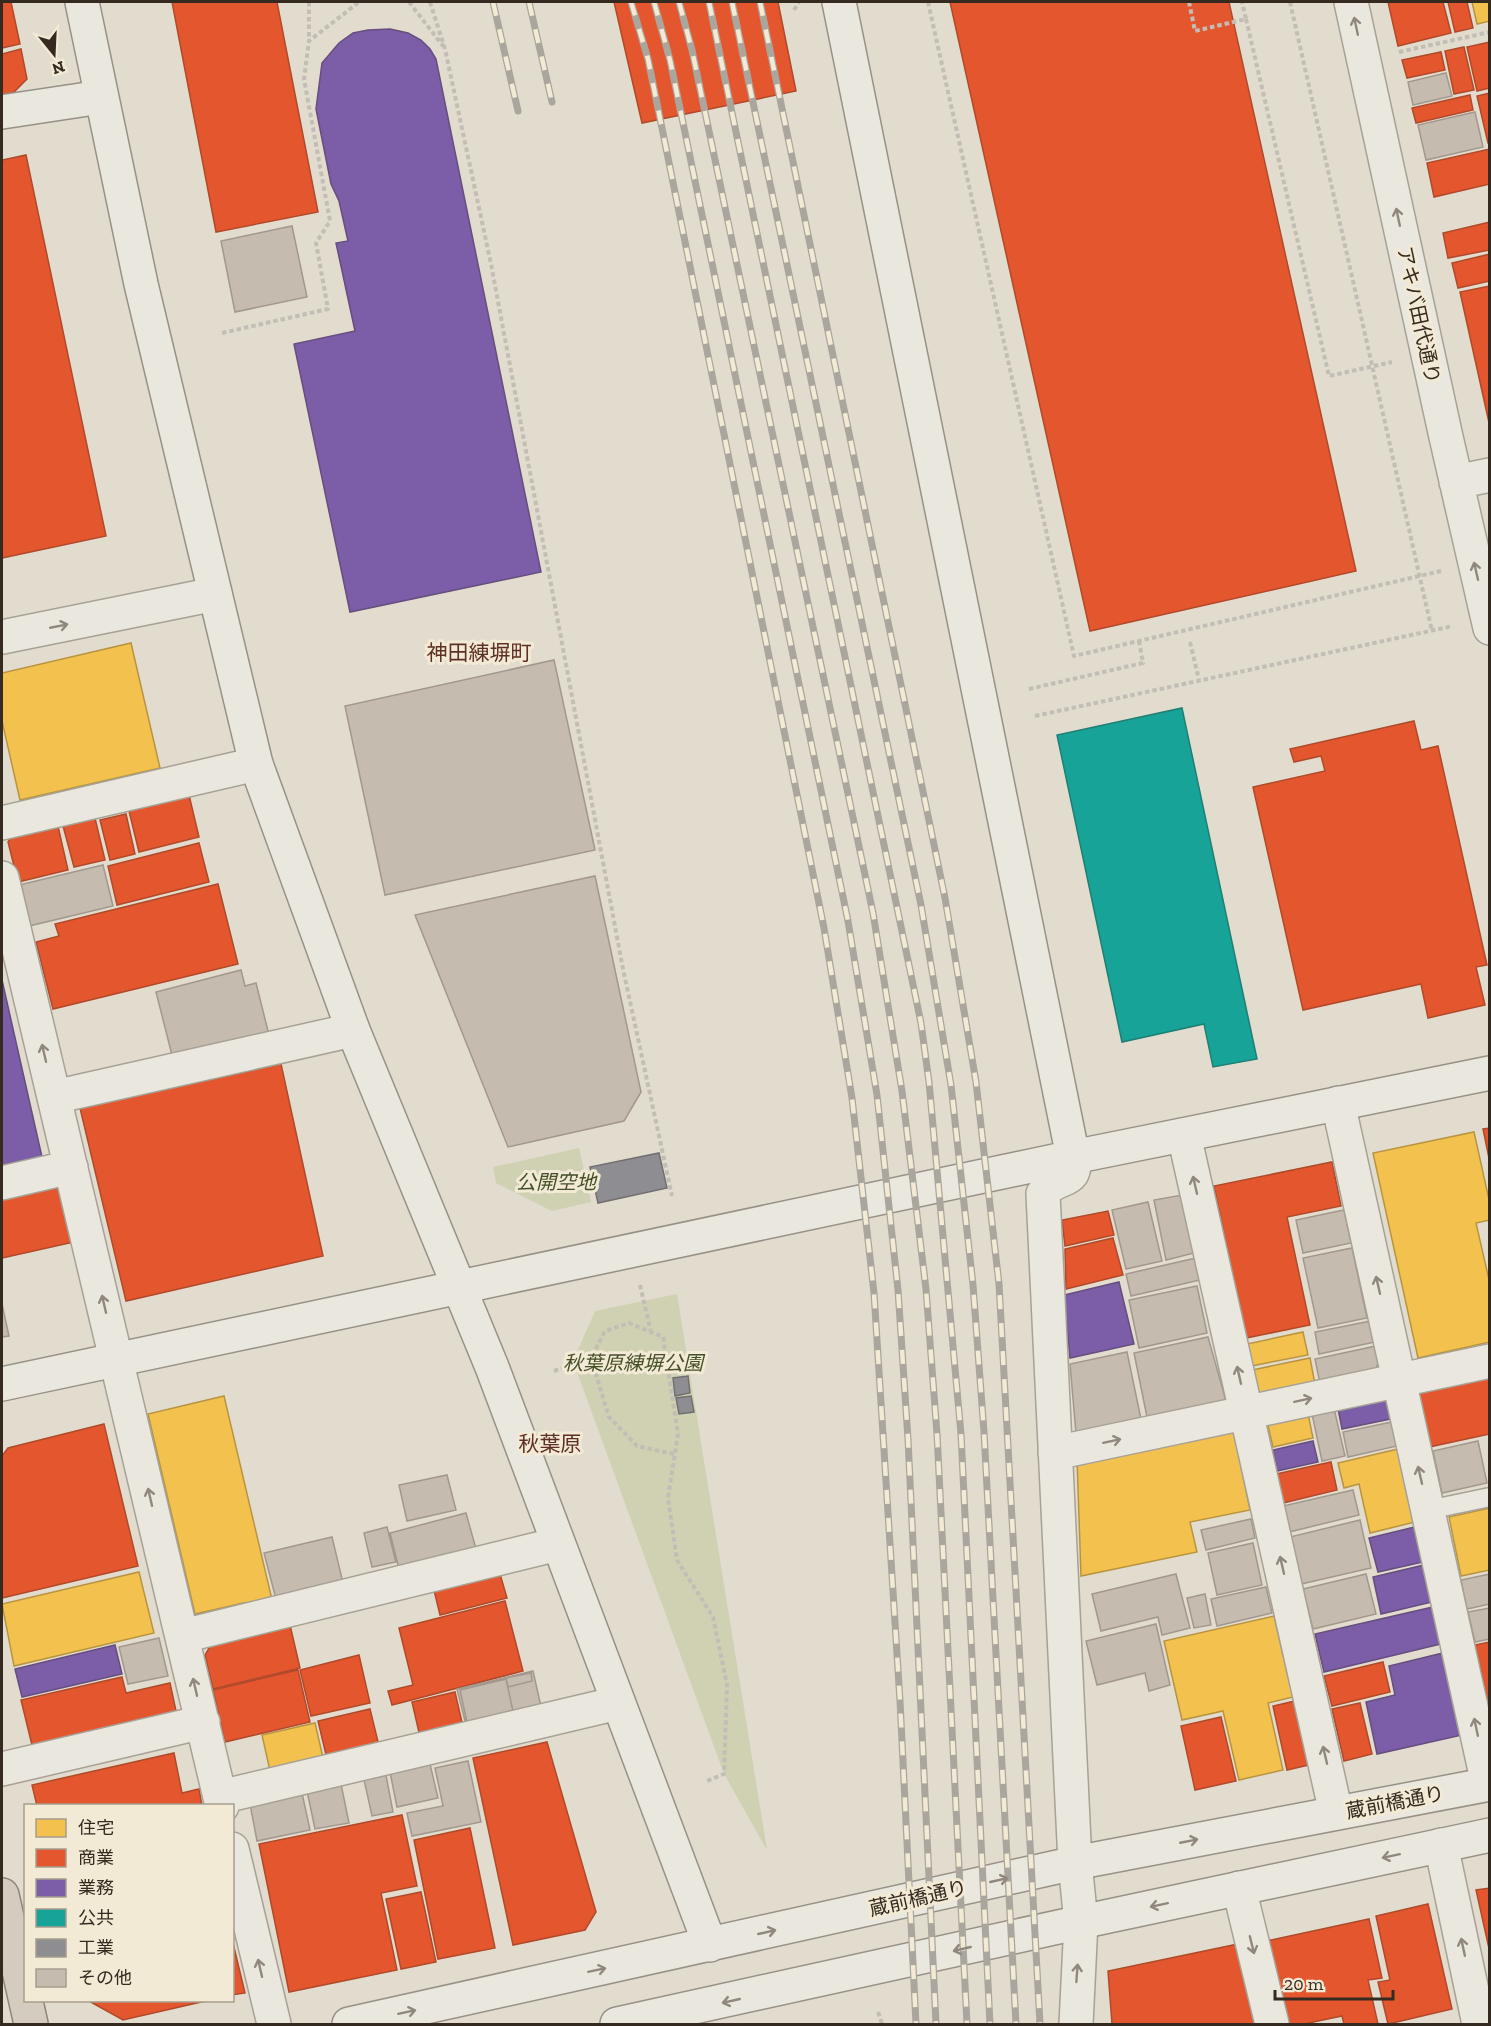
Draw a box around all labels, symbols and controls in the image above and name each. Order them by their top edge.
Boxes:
one-way arrow [1350,17,1361,36]
north arrow [24,24,84,84]
text: N [50,57,67,79]
one-way arrow [1391,207,1403,226]
street label: アキバ田代通り [1393,244,1445,386]
one-way arrow [1470,562,1482,581]
one-way arrow [49,620,68,631]
district label: 神田練塀町 [427,640,532,665]
one-way arrow [37,1044,49,1063]
park label: 公開空地 [516,1170,598,1194]
one-way arrow [1189,1176,1201,1195]
one-way arrow [1371,1275,1383,1294]
one-way arrow [97,1295,109,1314]
park label: 秋葉原練塀公園 [563,1351,706,1375]
one-way arrow [1232,1366,1244,1385]
one-way arrow [1293,1394,1312,1406]
district label: 秋葉原 [519,1431,582,1456]
one-way arrow [1102,1434,1121,1446]
one-way arrow [1414,1466,1426,1485]
one-way arrow [144,1488,155,1508]
one-way arrow [1275,1556,1287,1575]
one-way arrow [188,1678,200,1697]
one-way arrow [1470,1717,1481,1737]
one-way arrow [1318,1746,1330,1765]
street label: 蔵前橋通り [1344,1781,1446,1823]
legend [24,1804,234,2002]
text: 住宅 [78,1817,114,1839]
one-way arrow [1179,1835,1199,1846]
text: 商業 [78,1847,114,1869]
one-way arrow [1382,1850,1401,1862]
one-way arrow [988,1874,1008,1885]
street label: 蔵前橋通り [867,1875,969,1921]
text: 業務 [78,1877,114,1899]
one-way arrow [1150,1900,1169,1912]
text: 公共 [78,1907,114,1929]
one-way arrow [758,1926,777,1938]
one-way arrow [1247,1935,1259,1954]
text: 工業 [78,1937,114,1959]
one-way arrow [1456,1937,1468,1956]
one-way arrow [953,1943,972,1955]
one-way arrow [254,1958,266,1977]
scale bar [1275,1963,1394,2001]
one-way arrow [587,1964,606,1975]
one-way arrow [1072,1964,1083,1984]
text: その他 [78,1967,132,1989]
text: 20 m [1284,1973,1324,1995]
one-way arrow [722,1995,741,2007]
one-way arrow [396,2006,416,2017]

